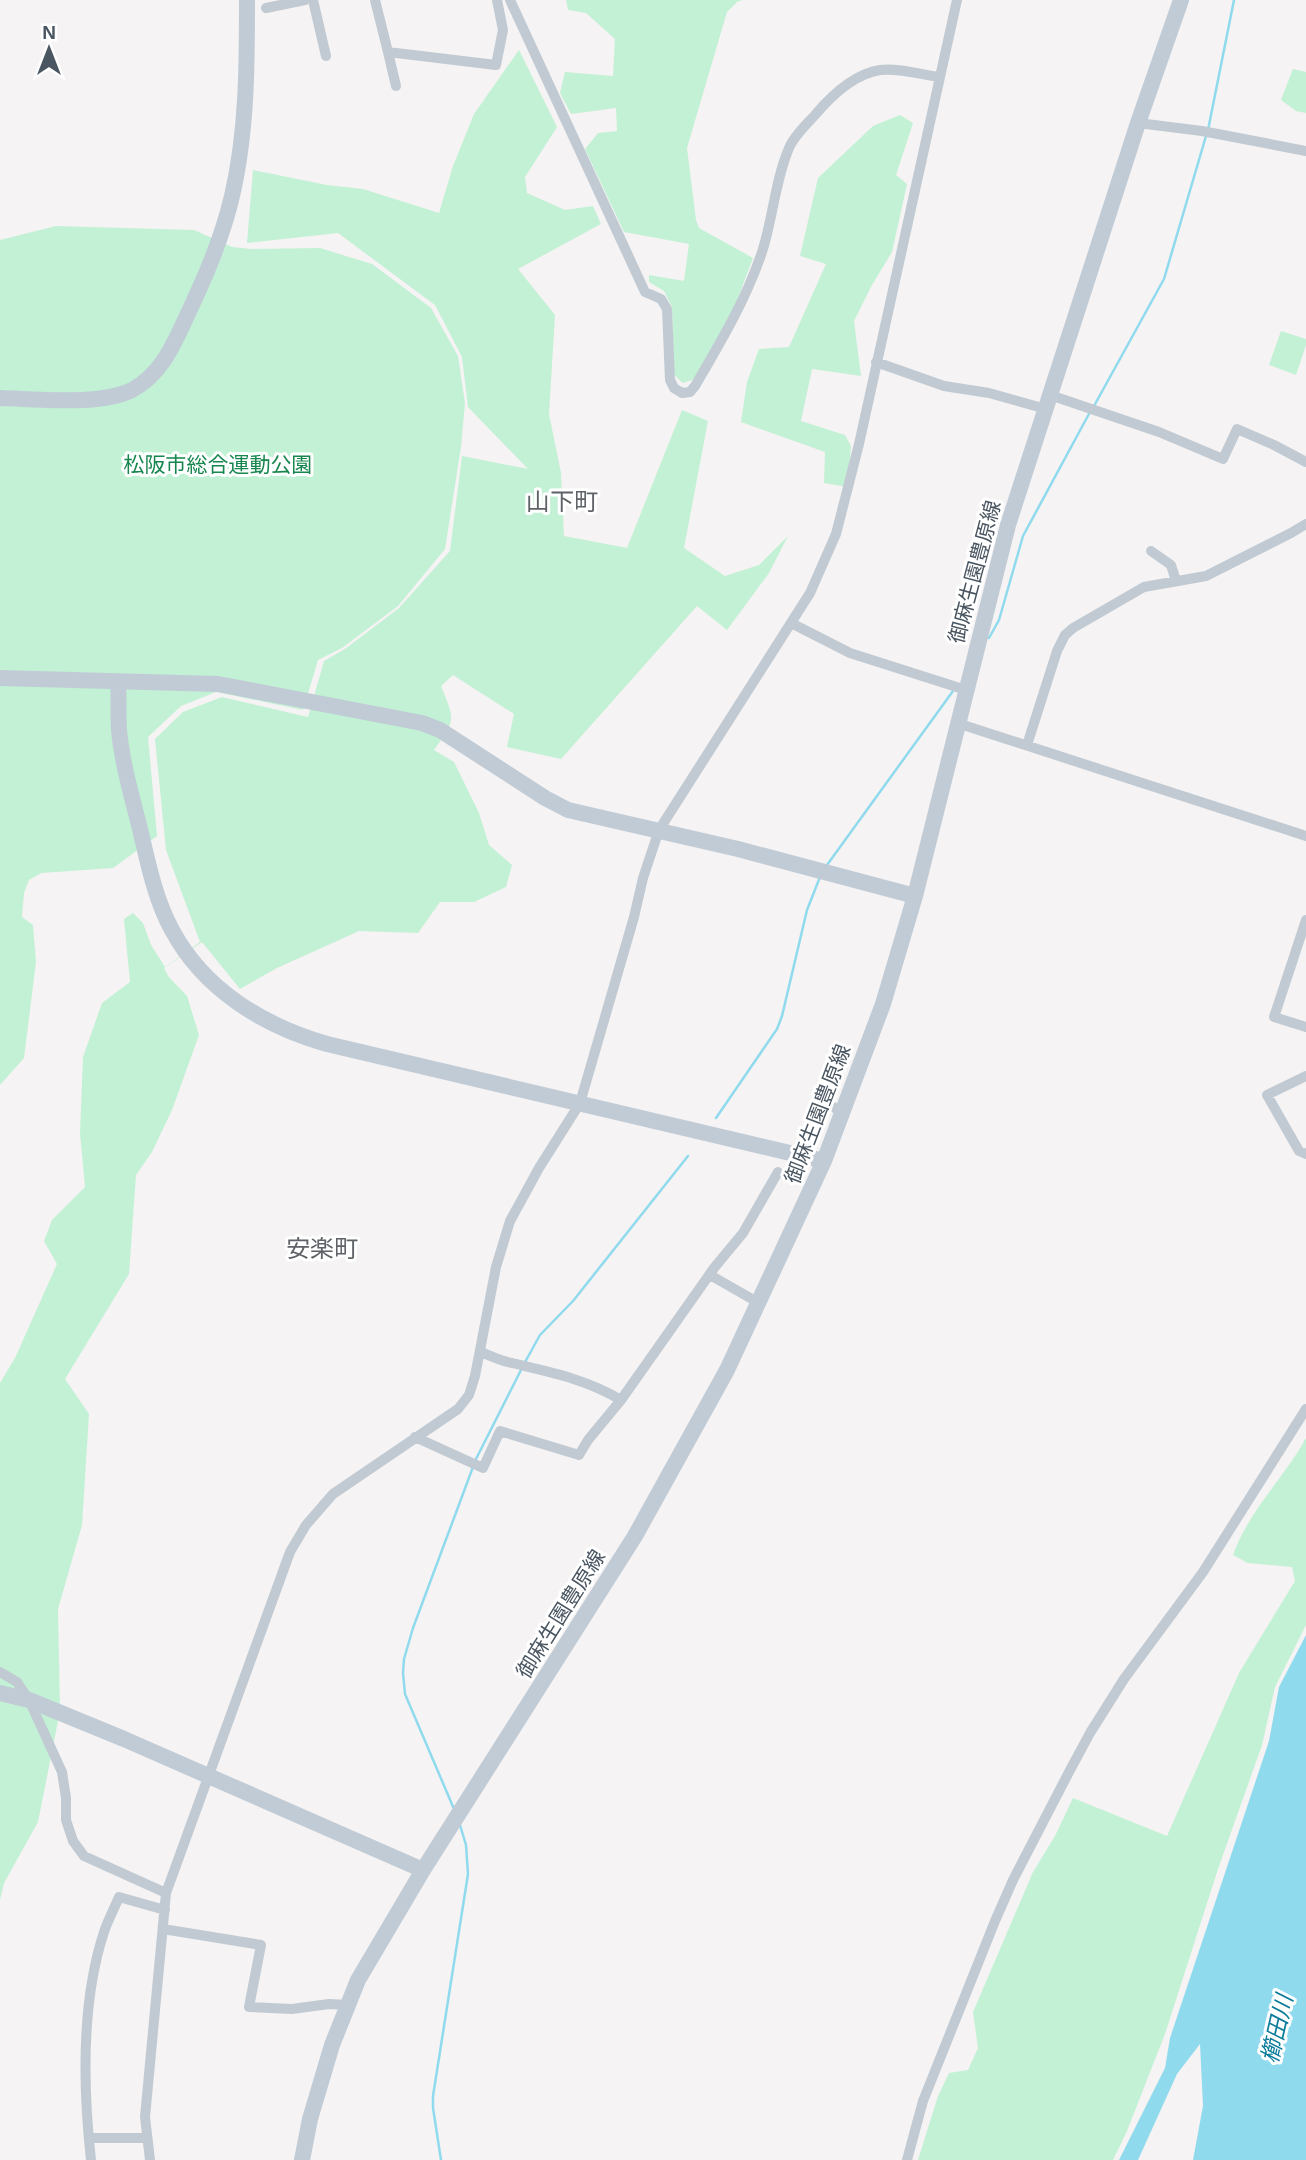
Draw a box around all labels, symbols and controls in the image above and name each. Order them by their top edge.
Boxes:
north arrow [14,14,84,84]
text: N [42,22,56,43]
park label: 松阪市総合運動公園 [124,453,313,476]
district label: 山下町 [526,488,598,515]
street label: 御麻生園豊原線 [944,498,1005,646]
street label: 御麻生園豊原線 [780,1041,855,1187]
district label: 安楽町 [286,1235,358,1262]
street label: 御麻生園豊原線 [512,1545,609,1682]
water label: 櫛田川 [1257,1990,1298,2066]

